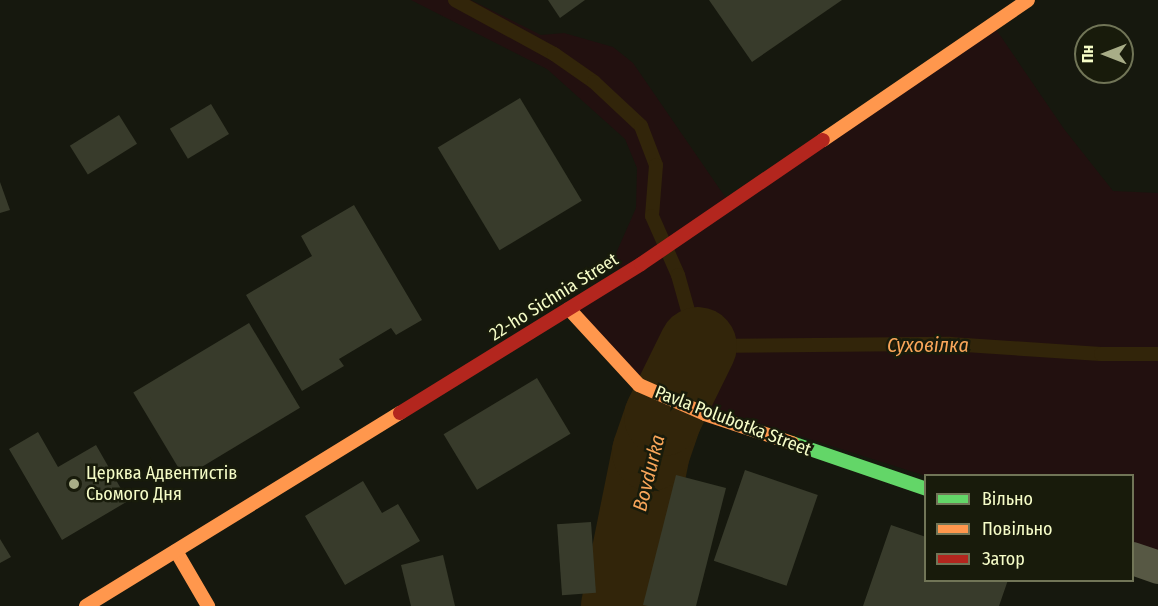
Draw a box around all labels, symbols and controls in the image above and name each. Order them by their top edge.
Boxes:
north arrow [1074,24,1134,84]
text: Пн [1078,45,1097,63]
street label: 22-ho Sichnia Street [486,249,622,345]
water label: Суховілка [887,333,969,357]
street label: Pavla Polubotka Street [652,381,814,461]
water label: Bovdurka [628,432,670,514]
place label: Церква Адвентистів Сьомого Дня [86,463,237,506]
legend [924,474,1134,582]
marker: Церква Адвентистів Сьомого Дня [67,477,81,491]
text: Вільно [982,488,1033,510]
text: Повільно [982,518,1053,540]
text: Затор [982,548,1025,570]

